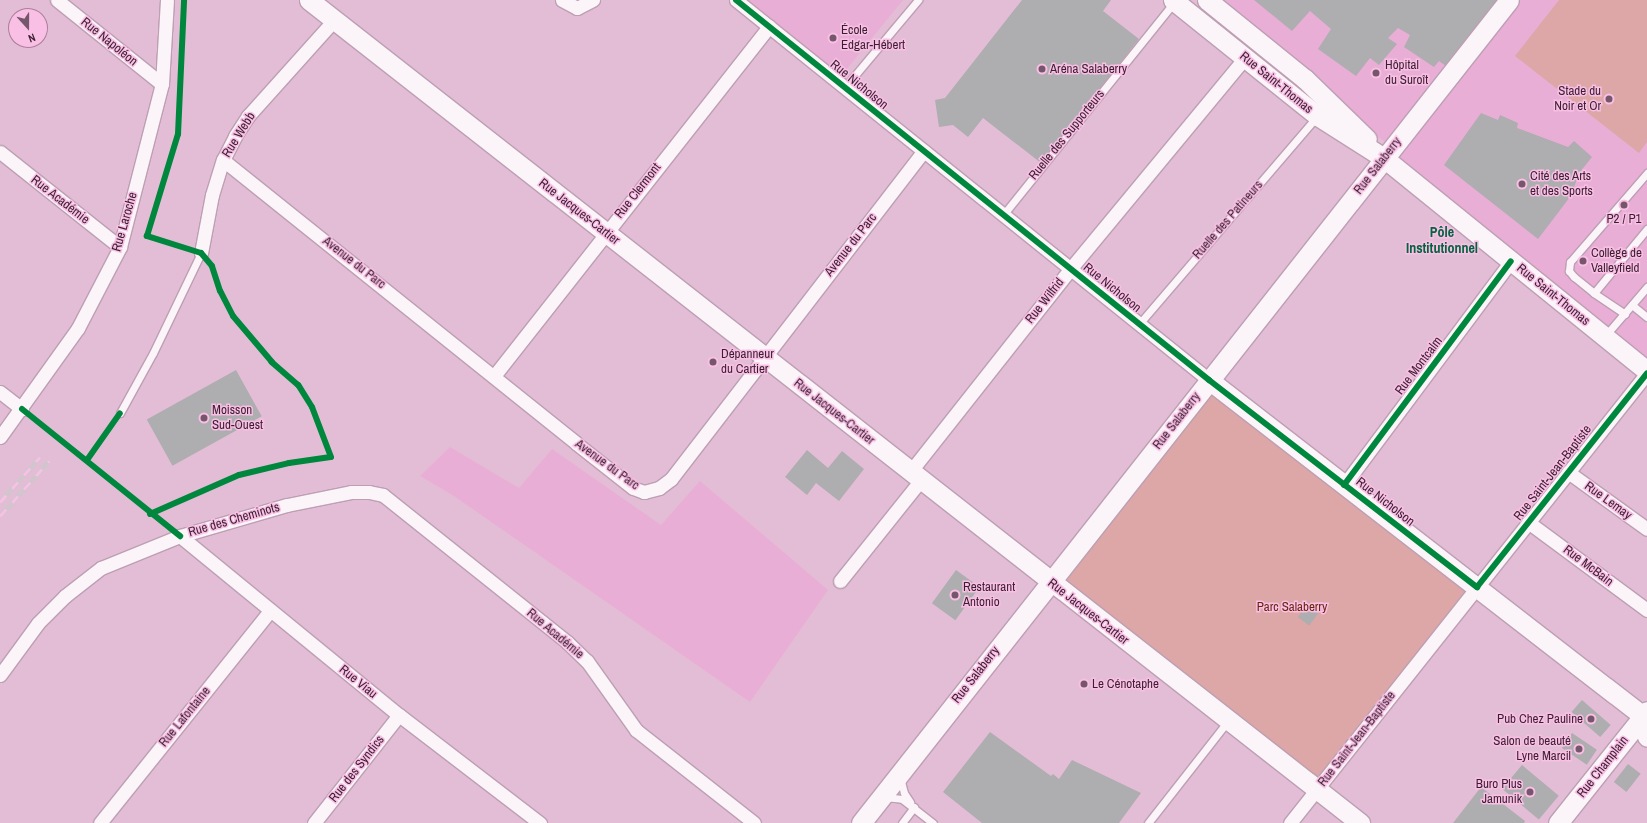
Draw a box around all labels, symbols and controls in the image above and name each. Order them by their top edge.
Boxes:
north arrow [8,8,48,48]
street label: Rue Napoléon [78,14,140,70]
place label: École Edgar-Hébert [841,23,905,54]
text: N [26,31,37,46]
marker: École Edgar-Hébert [828,33,838,43]
street label: Rue Saint-Thomas [1236,49,1316,117]
street label: Rue Nicholson [827,57,891,113]
place label: Hôpital du Suroît [1385,58,1428,89]
place label: Aréna Salaberry [1050,61,1127,77]
marker: Aréna Salaberry [1037,64,1047,74]
marker: Hôpital du Suroît [1370,67,1382,79]
place label: Stade du Noir et Or [1554,84,1601,115]
street label: Ruelle des Supporteurs [1026,87,1108,183]
marker: Stade du Noir et Or [1604,94,1614,104]
street label: Rue Webb [219,110,259,160]
street label: Rue Salaberry [1351,134,1405,198]
street label: Rue Clermont [612,160,664,222]
place label: Cité des Arts et des Sports [1530,169,1593,200]
street label: Rue Académie [27,172,93,228]
street label: Rue Jacques-Cartier [535,176,623,248]
street label: Ruelle des Patineurs [1190,178,1266,262]
marker: Cité des Arts et des Sports [1517,179,1527,189]
street label: Rue Laroche [109,191,141,253]
marker: P2 / P1 [1619,200,1629,210]
street label: Avenue du Parc [822,210,880,280]
place label: P2 / P1 [1607,211,1641,227]
district label: Pôle Institutionnel [1406,224,1478,256]
street label: Avenue du Parc [319,234,389,292]
place label: Collège de Valleyfield [1591,246,1642,277]
marker: Collège de Valleyfield [1578,256,1588,266]
street label: Rue Nicholson [1080,260,1144,316]
street label: Rue Saint-Thomas [1513,261,1593,329]
street label: Rue Wilfrid [1022,275,1068,327]
street label: Rue Montcalm [1392,334,1446,398]
place label: Dépanneur du Cartier [721,347,774,378]
marker: Dépanneur du Cartier [708,357,718,367]
street label: Rue Jacques-Cartier [790,376,878,448]
street label: Rue Salaberry [1150,389,1204,453]
place label: Moisson Sud-Ouest [212,403,263,434]
marker: Moisson Sud-Ouest [199,413,209,423]
street label: Rue Saint-Jean-Baptiste [1511,422,1595,524]
street label: Avenue du Parc [572,436,642,494]
street label: Rue Nicholson [1353,474,1417,530]
street label: Rue Lemay [1581,479,1635,523]
street label: Rue des Cheminots [187,500,281,540]
street label: Rue McBain [1560,542,1616,590]
street label: Rue Jacques-Cartier [1044,576,1132,648]
place label: Restaurant Antonio [963,580,1015,611]
marker: Restaurant Antonio [950,590,960,600]
park label: Parc Salaberry [1257,599,1327,615]
street label: Rue Académie [523,605,587,663]
street label: Rue Salaberry [949,643,1003,707]
street label: Rue Viau [336,662,380,702]
place label: Le Cénotaphe [1092,676,1159,692]
marker: Le Cénotaphe [1079,679,1089,689]
street label: Rue Lafontaine [156,684,214,750]
street label: Rue Saint-Jean-Baptiste [1315,688,1399,790]
place label: Pub Chez Pauline [1497,711,1583,727]
marker: Pub Chez Pauline [1586,714,1596,724]
street label: Rue des Syndics [326,732,388,806]
street label: Rue Champlain [1574,733,1632,801]
place label: Salon de beauté Lyne Marcil [1493,734,1571,765]
marker: Salon de beauté Lyne Marcil [1574,744,1584,754]
place label: Buro Plus Jamunik [1476,777,1522,808]
marker: Buro Plus Jamunik [1525,787,1535,797]

